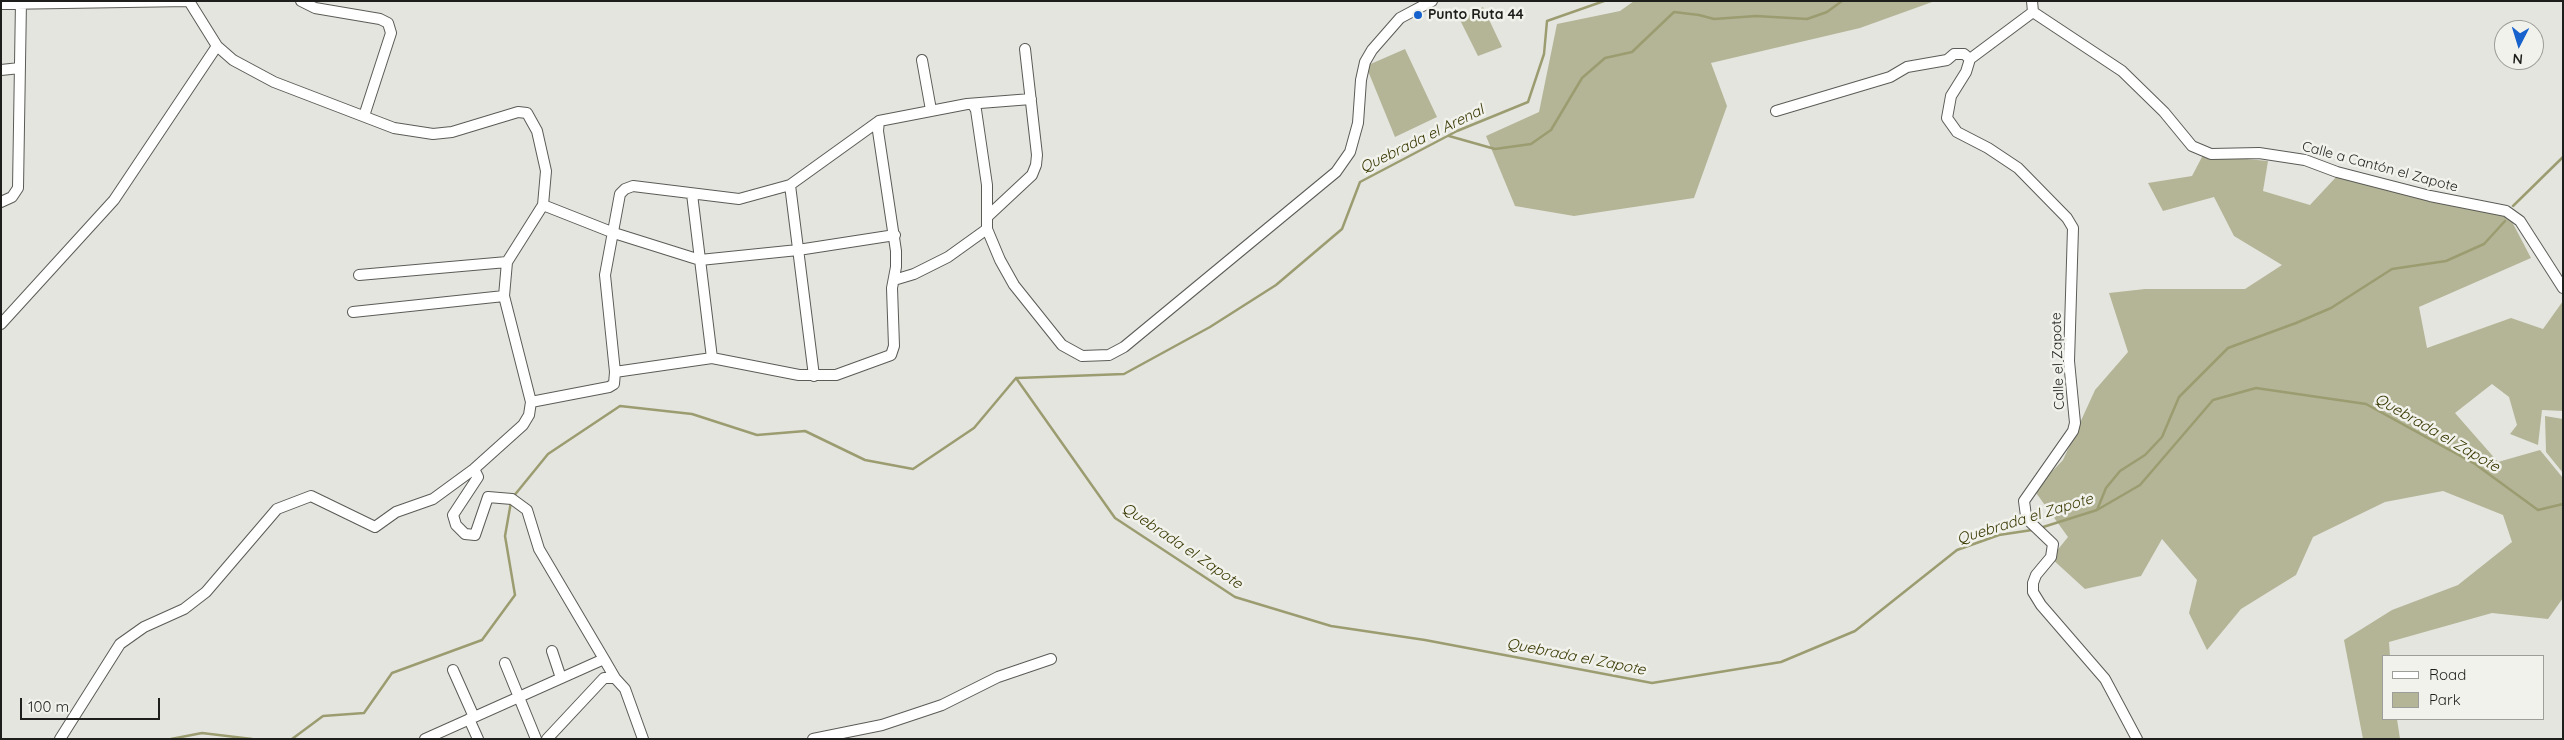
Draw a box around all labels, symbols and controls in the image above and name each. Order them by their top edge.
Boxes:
place label: Punto Ruta 44 [1428,7,1524,23]
marker: Punto Ruta 44 [1412,9,1424,21]
north arrow [2494,20,2544,70]
text: N [2512,50,2524,68]
water label: Quebrada el Arenal [1357,101,1487,177]
street label: Calle a Cantón el Zapote [2300,138,2460,196]
street label: Calle el Zapote [2048,312,2068,410]
water label: Quebrada el Zapote [2371,390,2503,476]
water label: Quebrada el Zapote [1955,490,2095,548]
water label: Quebrada el Zapote [1118,499,1246,593]
water label: Quebrada el Zapote [1505,635,1647,679]
legend [2382,655,2544,720]
text: Road [2429,665,2466,684]
scale bar [22,688,162,720]
text: Park [2429,690,2461,709]
text: 100 m [28,697,69,716]

